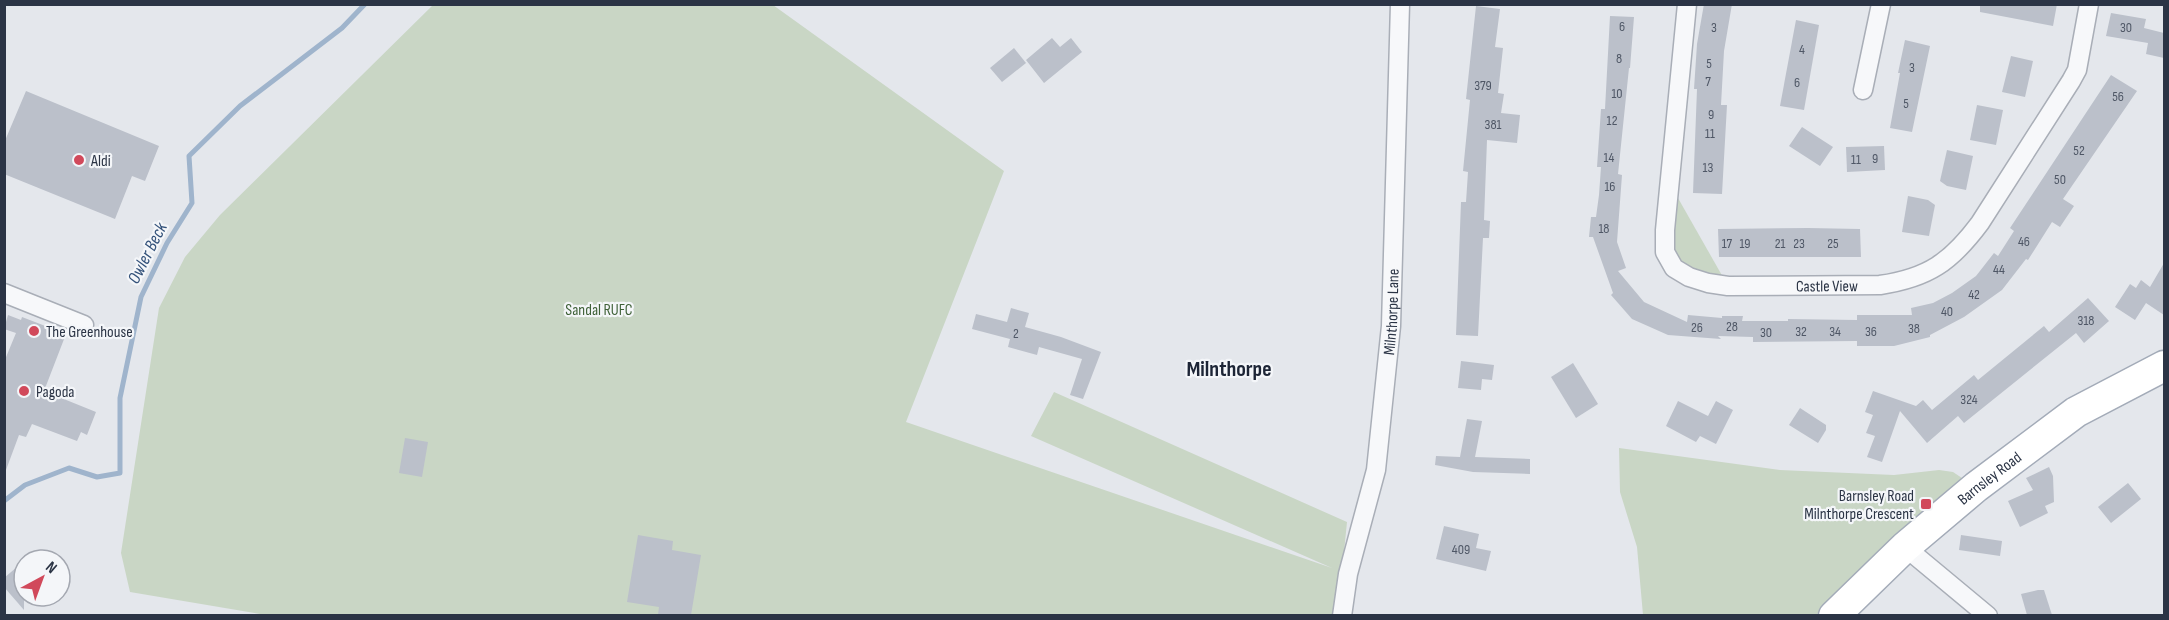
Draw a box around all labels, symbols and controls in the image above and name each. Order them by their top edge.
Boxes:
house number: 6 [1619,18,1625,35]
house number: 3 [1711,19,1717,36]
house number: 30 [2120,19,2132,36]
house number: 4 [1799,41,1805,58]
house number: 8 [1616,50,1622,67]
house number: 5 [1706,55,1712,72]
house number: 3 [1909,59,1915,76]
house number: 7 [1705,73,1711,90]
house number: 6 [1794,74,1800,91]
house number: 379 [1474,77,1492,94]
house number: 10 [1611,85,1623,102]
house number: 56 [2112,88,2124,105]
house number: 5 [1903,95,1909,112]
house number: 9 [1708,106,1714,123]
house number: 12 [1607,112,1618,129]
house number: 381 [1485,116,1502,133]
house number: 11 [1705,125,1715,142]
house number: 52 [2073,142,2085,159]
house number: 14 [1604,149,1615,166]
house number: 9 [1872,150,1878,167]
house number: 11 [1851,151,1861,168]
place label: Aldi [90,152,111,171]
marker: Aldi [72,153,86,167]
house number: 13 [1703,159,1714,176]
house number: 50 [2054,171,2066,188]
house number: 16 [1604,178,1616,195]
water label: Owler Beck [123,218,172,287]
house number: 18 [1598,220,1610,237]
house number: 46 [2018,233,2030,250]
house number: 17 [1722,235,1733,252]
house number: 19 [1739,235,1751,252]
house number: 21 [1775,235,1785,252]
house number: 23 [1793,235,1805,252]
house number: 25 [1827,235,1839,252]
house number: 44 [1993,261,2005,278]
street label: Milnthorpe Lane [1380,268,1404,356]
street label: Castle View [1796,277,1858,297]
house number: 42 [1968,286,1980,303]
park label: Sandal RUFC [565,301,633,320]
house number: 40 [1941,303,1953,320]
house number: 318 [2078,312,2094,329]
house number: 28 [1726,318,1738,335]
house number: 26 [1691,319,1703,336]
house number: 38 [1908,320,1920,337]
place label: The Greenhouse [46,323,133,342]
house number: 32 [1795,323,1807,340]
house number: 34 [1829,323,1841,340]
house number: 36 [1865,323,1877,340]
marker: The Greenhouse [27,324,41,338]
house number: 30 [1760,324,1772,341]
house number: 2 [1013,325,1019,342]
district label: Milnthorpe [1186,356,1272,383]
place label: Pagoda [36,383,75,402]
marker: Pagoda [17,384,31,398]
house number: 324 [1960,391,1978,408]
street label: Barnsley Road [1954,448,2026,509]
place label: Barnsley Road Milnthorpe Crescent [1804,487,1914,524]
marker: Barnsley Road Milnthorpe Crescent [1919,497,1933,511]
house number: 409 [1452,541,1470,558]
north arrow [12,548,72,608]
text: N [41,558,60,578]

